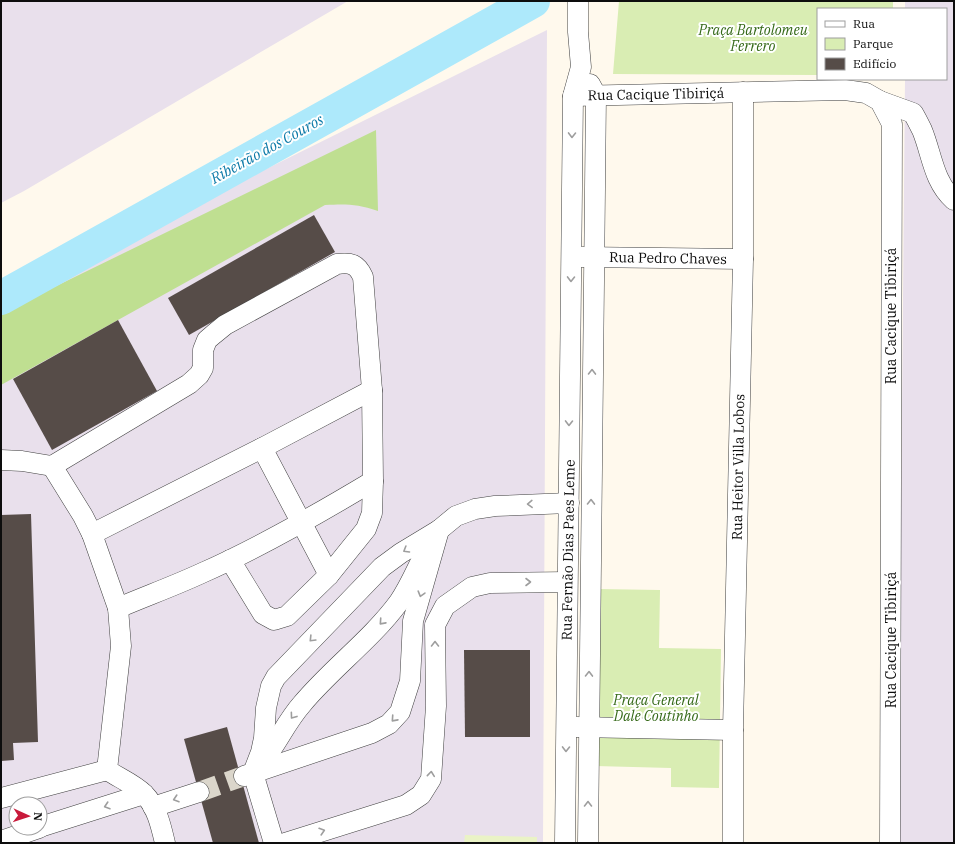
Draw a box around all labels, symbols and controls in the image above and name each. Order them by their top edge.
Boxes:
legend [817,8,947,80]
text: Rua [853,16,875,31]
park label: Praça Bartolomeu Ferrero [697,21,808,55]
text: Parque [853,36,893,51]
text: Edifício [853,56,897,71]
street label: Rua Cacique Tibiriçá [588,84,725,104]
water label: Ribeirão dos Couros [206,109,327,188]
one-way arrow [568,132,577,138]
street label: Rua Cacique Tibiriçá [882,247,900,384]
street label: Rua Pedro Chaves [609,248,727,268]
one-way arrow [567,276,575,282]
one-way arrow [588,369,596,375]
street label: Rua Heitor Villa Lobos [728,394,748,540]
one-way arrow [565,420,573,426]
street label: Rua Fernão Dias Paes Leme [557,459,579,641]
one-way arrow [527,499,533,508]
one-way arrow [587,499,595,505]
one-way arrow [403,545,410,552]
street label: Rua Cacique Tibiriçá [882,571,900,708]
one-way arrow [525,578,531,586]
one-way arrow [417,590,426,597]
one-way arrow [379,617,386,625]
one-way arrow [309,634,317,642]
one-way arrow [431,641,439,647]
one-way arrow [585,671,593,677]
park label: Praça General Dale Coutinho [612,691,700,725]
one-way arrow [291,712,298,719]
one-way arrow [391,714,399,722]
one-way arrow [562,746,570,752]
one-way arrow [426,771,435,777]
one-way arrow [173,794,180,803]
north arrow [8,796,48,836]
one-way arrow [104,801,111,810]
one-way arrow [584,801,592,807]
text: N [31,812,45,822]
one-way arrow [318,827,325,836]

